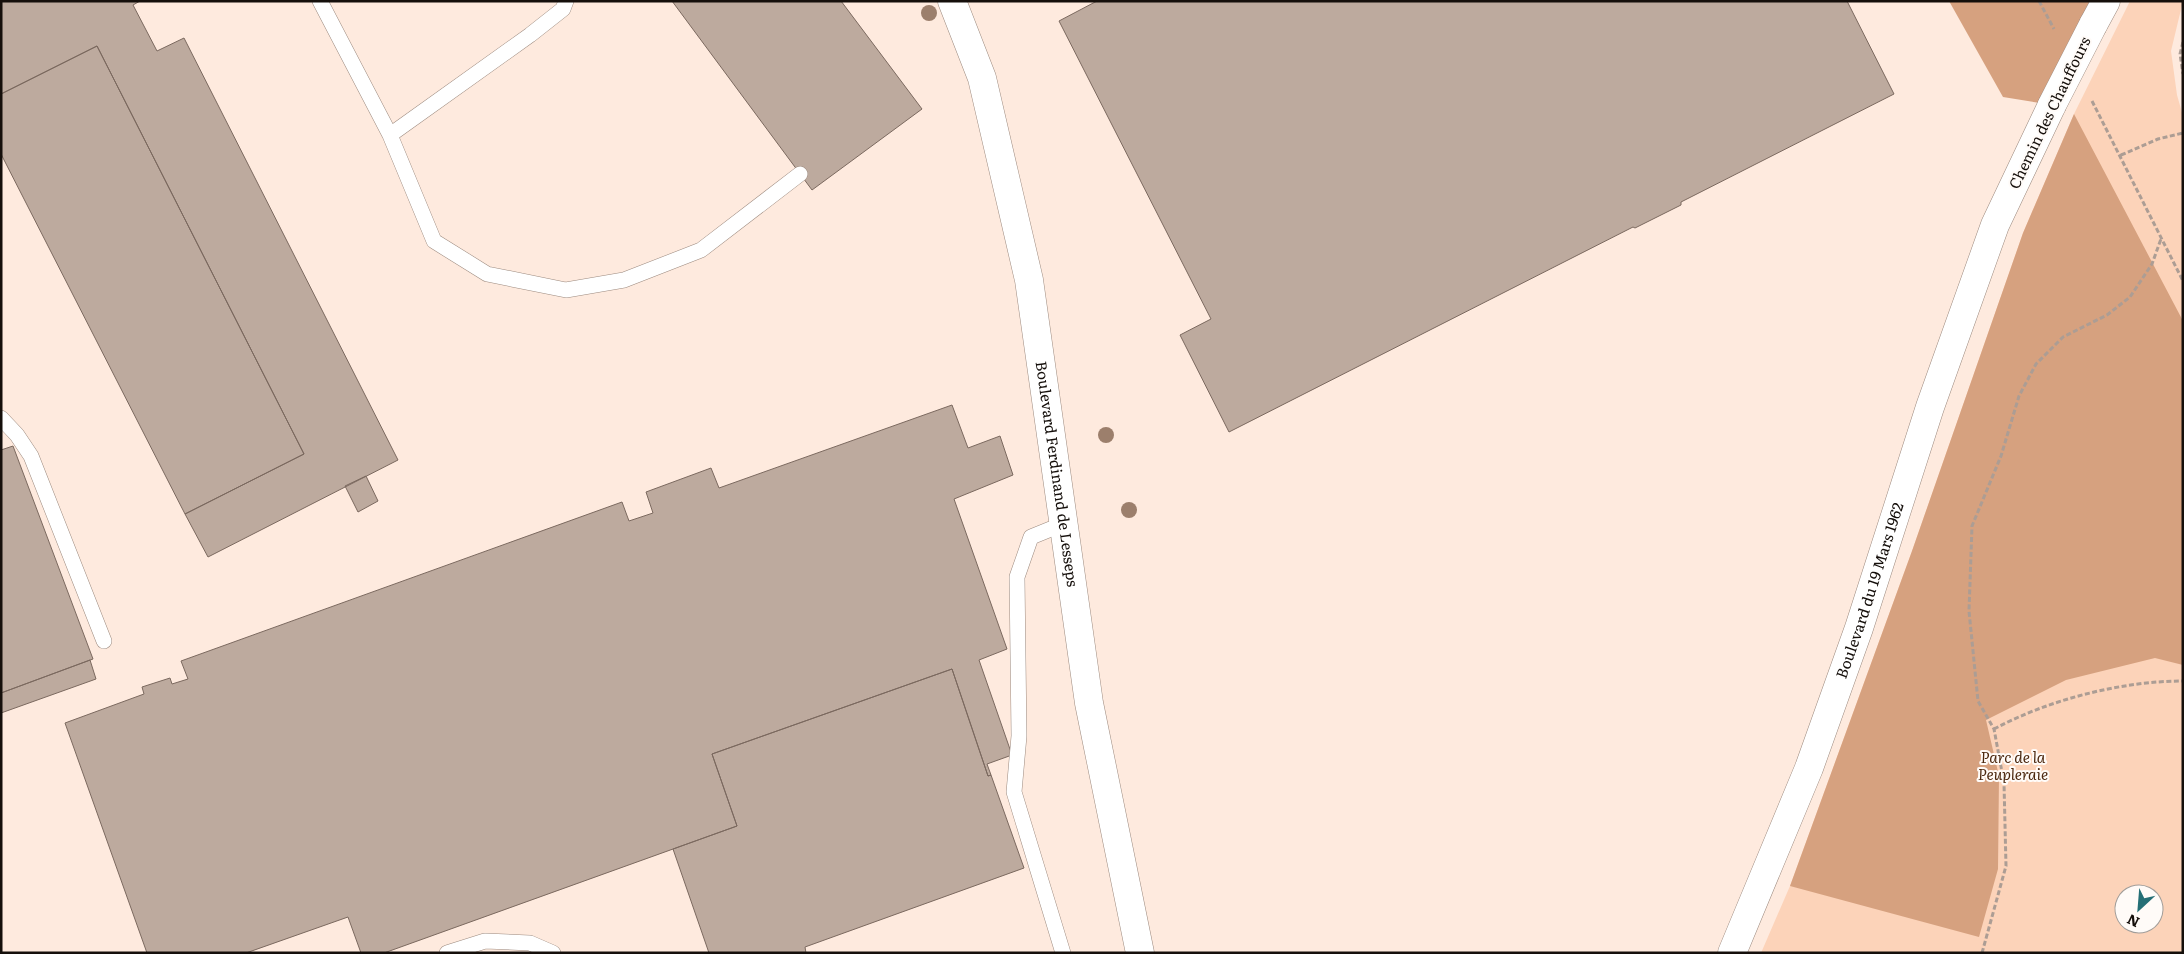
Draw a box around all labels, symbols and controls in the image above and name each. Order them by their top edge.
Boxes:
street label: Chemin des Chauffours [2002,32,2096,192]
street label: Boulevard Ferdinand de Lesseps [1031,359,1085,588]
street label: Boulevard du 19 Mars 1962 [1829,499,1909,681]
park label: Parc de la Peupleraie [1978,745,2048,785]
north arrow [2114,884,2164,934]
text: N [2123,910,2143,933]

